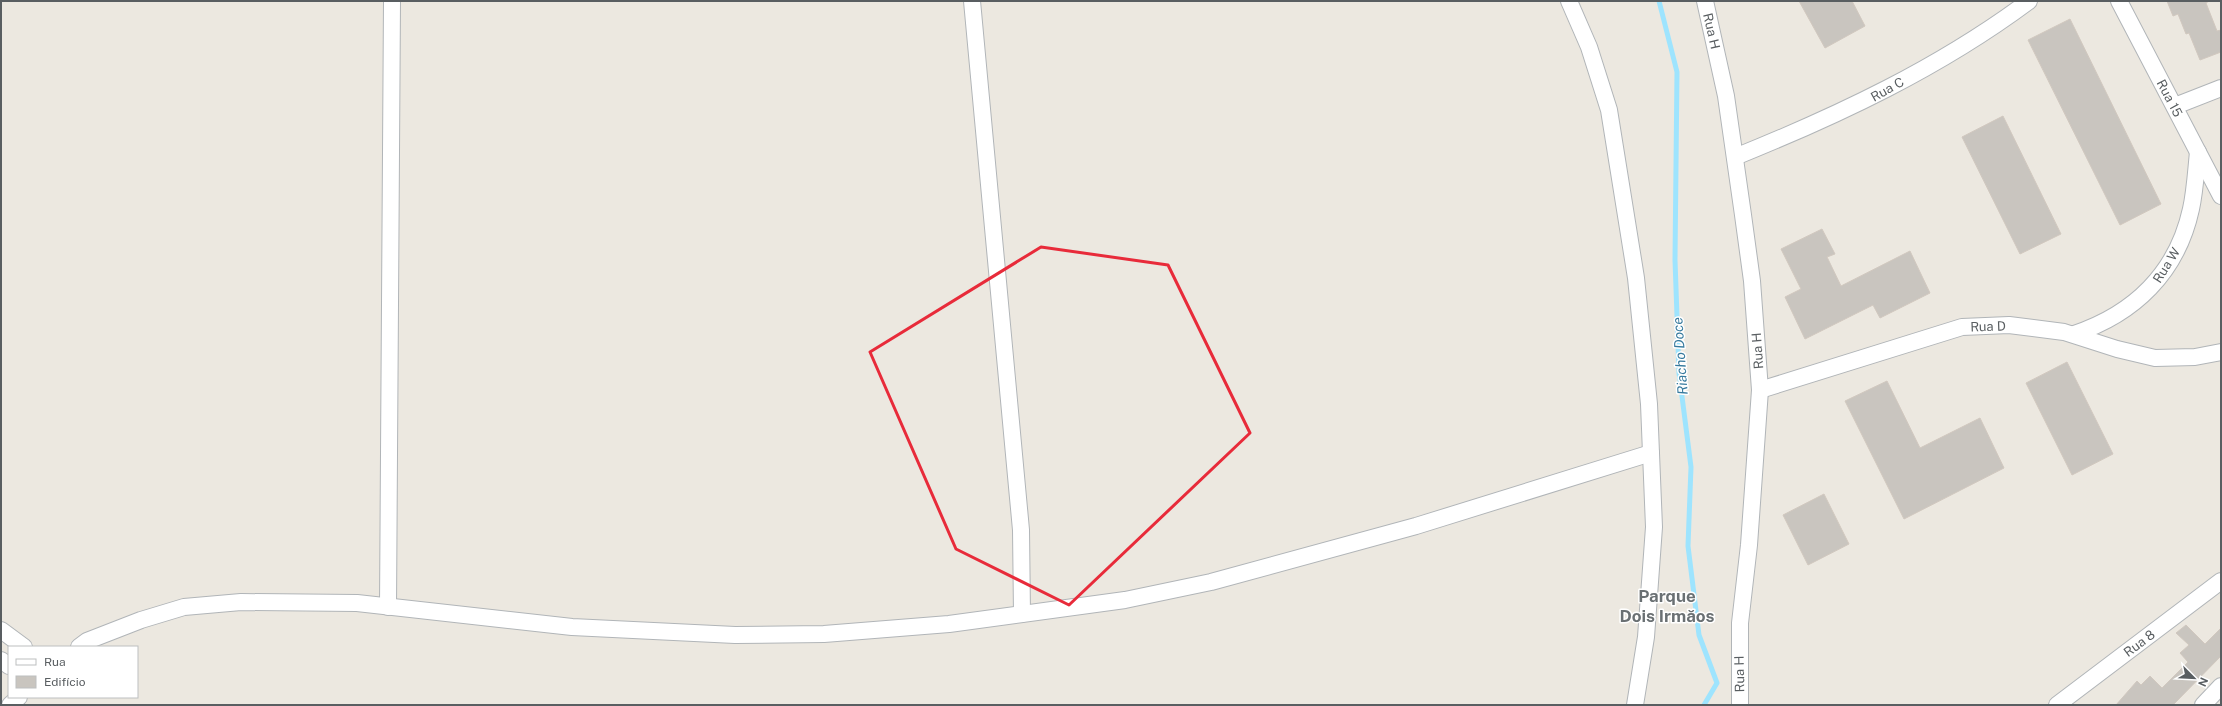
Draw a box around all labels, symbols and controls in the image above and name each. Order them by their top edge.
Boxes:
street label: Rua H [1700,12,1723,51]
street label: Rua C [1868,74,1906,105]
street label: Rua 15 [2153,77,2186,120]
street label: Rua W [2150,244,2183,286]
water label: Riacho Doce [1669,316,1691,395]
street label: Rua D [1970,318,2006,335]
street label: Rua H [1749,332,1766,370]
district label: Parque Dois Irmăos [1620,586,1715,626]
street label: Rua 8 [2121,627,2158,660]
legend [8,646,138,698]
text: Rua [44,655,66,669]
street label: Rua H [1732,656,1747,692]
north arrow [2174,658,2214,698]
text: Edifício [44,675,86,689]
text: N [2196,676,2210,688]

